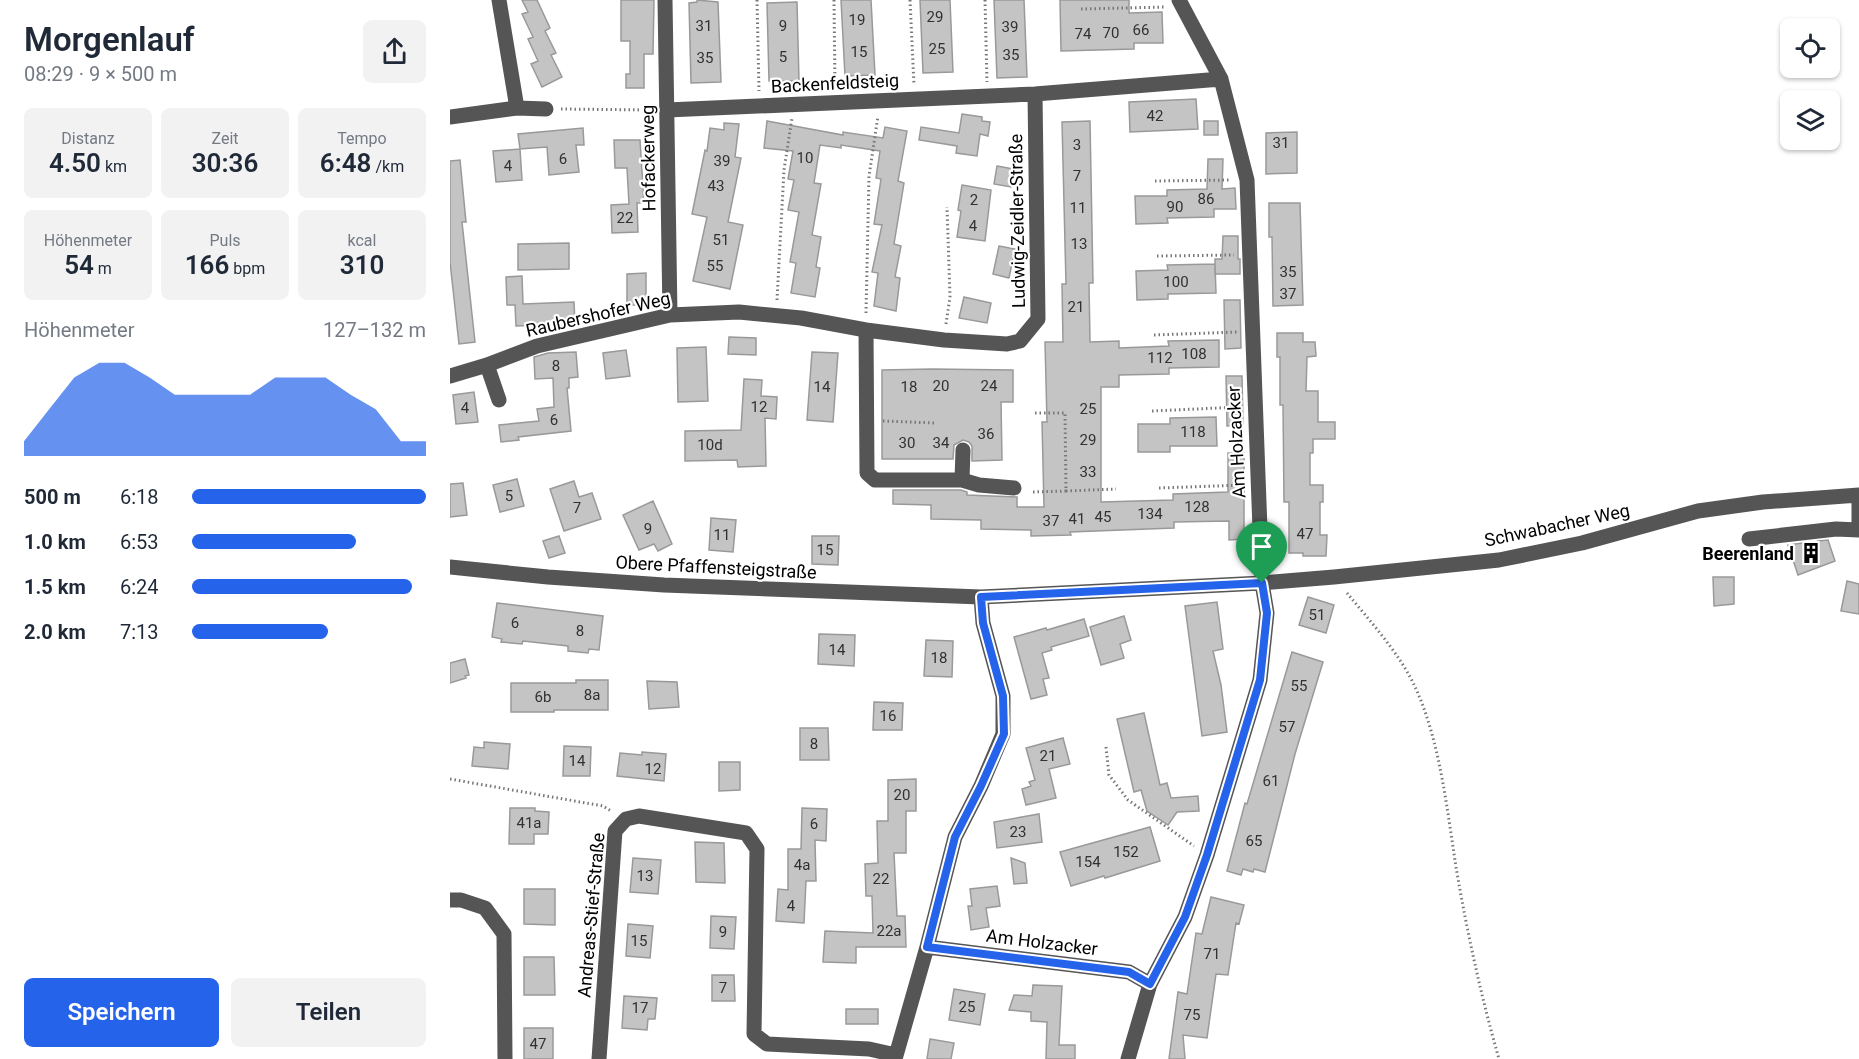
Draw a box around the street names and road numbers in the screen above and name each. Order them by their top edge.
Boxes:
street label: Backenfeldsteig [770,69,900,97]
street label: Hofackerweg [637,105,659,211]
street label: Ludwig-Zeidler-Straße [1005,134,1029,308]
street label: Raubershofer Weg [524,287,672,341]
street label: Am Holzacker [1223,385,1249,499]
street label: Schwabacher Weg [1482,499,1632,551]
street label: Obere Pfaffensteigstraße [615,551,817,583]
street label: Andreas-Stief-Straße [573,832,609,998]
street label: Am Holzacker [985,925,1099,959]

